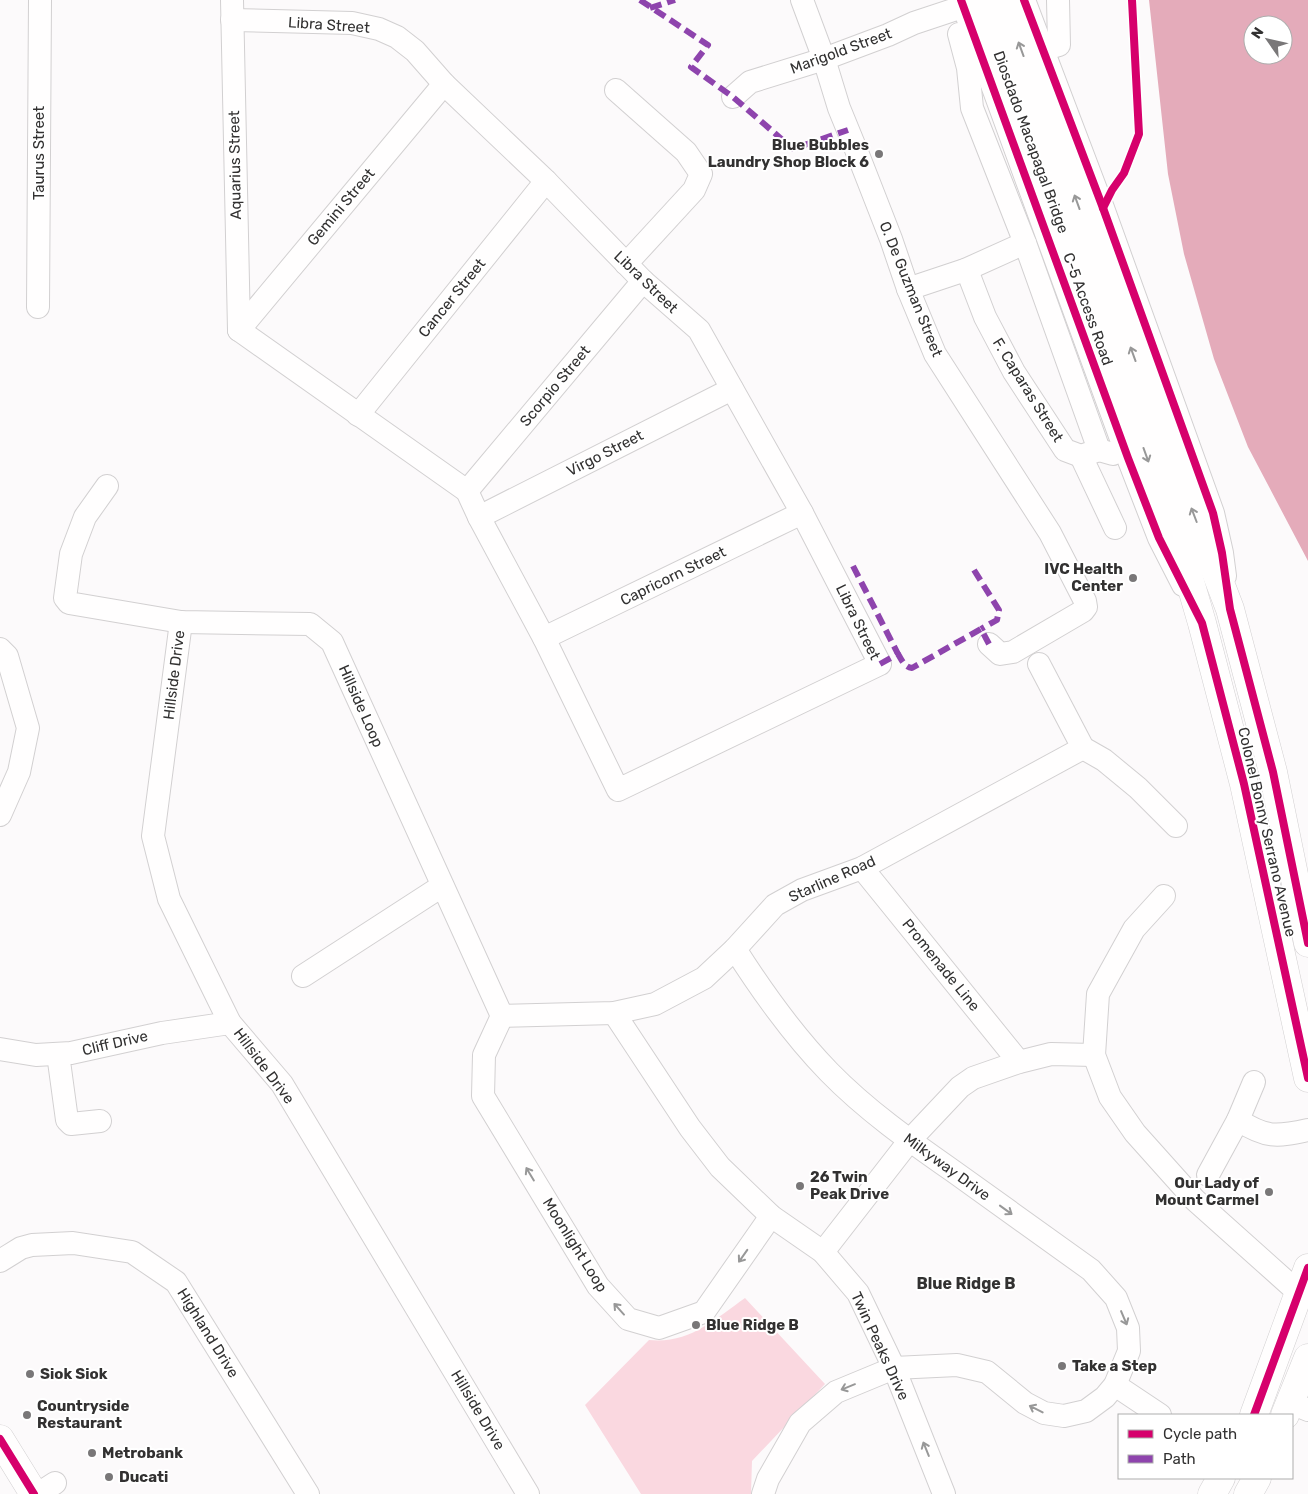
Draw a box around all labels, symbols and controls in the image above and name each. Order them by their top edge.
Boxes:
street label: Libra Street [288,13,371,37]
north arrow [1243,15,1293,65]
street label: Marigold Street [788,24,894,78]
text: N [1248,24,1268,42]
one-way arrow [1016,42,1025,58]
street label: Diosdado Macapagal Bridge [990,48,1072,236]
street label: Taurus Street [30,106,48,200]
street label: Aquarius Street [225,110,245,220]
place label: Blue Bubbles Laundry Shop Block 6 [708,136,869,171]
marker: Blue Bubbles Laundry Shop Block 6 [873,148,885,160]
street label: Gemini Street [303,165,379,249]
one-way arrow [1072,195,1081,210]
street label: O. De Guzman Street [876,219,946,359]
street label: Libra Street [610,247,682,317]
street label: C-5 Access Road [1059,250,1117,368]
street label: Cancer Street [415,255,489,341]
street label: F. Caparas Street [989,335,1067,445]
street label: Scorpio Street [516,342,594,430]
one-way arrow [1128,347,1137,362]
street label: Virgo Street [564,426,646,480]
one-way arrow [1142,447,1151,462]
one-way arrow [1189,508,1198,523]
street label: Capricorn Street [617,543,729,609]
place label: IVC Health Center [1044,560,1123,595]
marker: IVC Health Center [1127,572,1139,584]
street label: Libra Street [832,581,884,663]
street label: Hillside Drive [160,629,188,721]
street label: Hillside Loop [335,662,387,750]
street label: Colonel Bonny Serrano Avenue [1234,725,1300,939]
street label: Starline Road [786,852,878,906]
street label: Promenade Line [898,915,984,1015]
street label: Hillside Drive [230,1025,298,1107]
street label: Cliff Drive [80,1027,150,1059]
street label: Milkyway Drive [900,1130,994,1204]
one-way arrow [524,1167,534,1181]
place label: 26 Twin Peak Drive [810,1168,889,1203]
place label: Our Lady of Mount Carmel [1155,1174,1259,1209]
marker: 26 Twin Peak Drive [794,1180,806,1192]
marker: Our Lady of Mount Carmel [1263,1186,1275,1198]
street label: Moonlight Loop [539,1195,611,1295]
one-way arrow [999,1204,1012,1215]
one-way arrow [738,1249,748,1263]
district label: Blue Ridge B [916,1274,1016,1293]
street label: Highland Drive [173,1285,243,1381]
street label: Twin Peaks Drive [847,1289,913,1403]
one-way arrow [613,1303,625,1316]
one-way arrow [1120,1310,1129,1325]
place label: Blue Ridge B [706,1316,799,1334]
marker: Blue Ridge B [690,1319,702,1331]
place label: Take a Step [1072,1357,1157,1375]
marker: Take a Step [1056,1360,1068,1372]
place label: Siok Siok [40,1365,108,1383]
street label: Hillside Drive [447,1367,509,1453]
marker: Siok Siok [24,1368,36,1380]
one-way arrow [841,1383,856,1392]
place label: Countryside Restaurant [37,1397,129,1432]
one-way arrow [1029,1404,1044,1413]
marker: Countryside Restaurant [21,1409,33,1421]
legend [1118,1414,1293,1479]
text: Cycle path [1163,1425,1237,1443]
one-way arrow [920,1442,930,1457]
place label: Metrobank [102,1444,183,1462]
marker: Metrobank [86,1447,98,1459]
text: Path [1163,1450,1196,1468]
place label: Ducati [119,1468,168,1486]
marker: Ducati [103,1471,115,1483]

